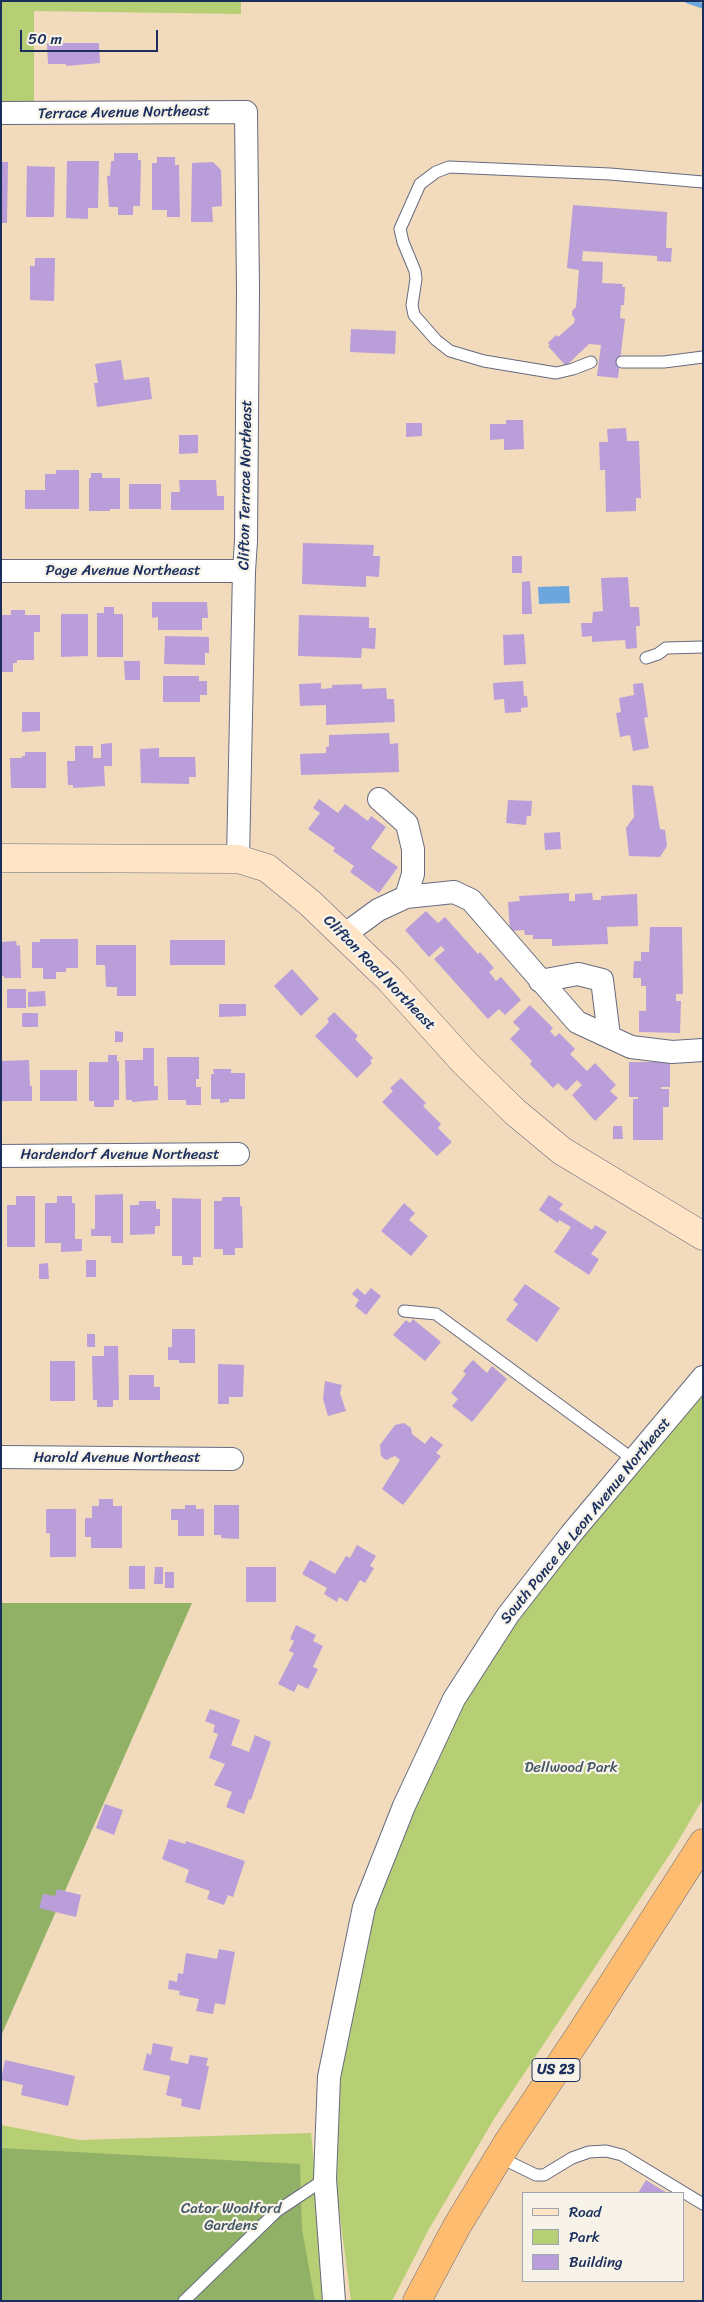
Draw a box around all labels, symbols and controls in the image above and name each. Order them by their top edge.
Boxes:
scale bar [22,20,160,52]
text: 50 m [28,26,62,52]
street label: Terrace Avenue Northeast [38,102,210,124]
street label: Clifton Terrace Northeast [236,400,256,570]
street label: Page Avenue Northeast [46,562,200,580]
street label: Clifton Road Northeast [319,912,439,1034]
street label: Hardendorf Avenue Northeast [20,1146,220,1164]
street label: South Ponce de Leon Avenue Northeast [497,1414,675,1628]
street label: Harold Avenue Northeast [33,1449,201,1467]
park label: Dellwood Park [524,1759,618,1777]
road number: US 23 [532,2058,580,2082]
legend [522,2192,684,2282]
text: Road [569,2199,601,2225]
park label: Cator Woolford Gardens [181,2200,281,2235]
text: Park [569,2224,600,2250]
text: Building [569,2249,623,2275]

